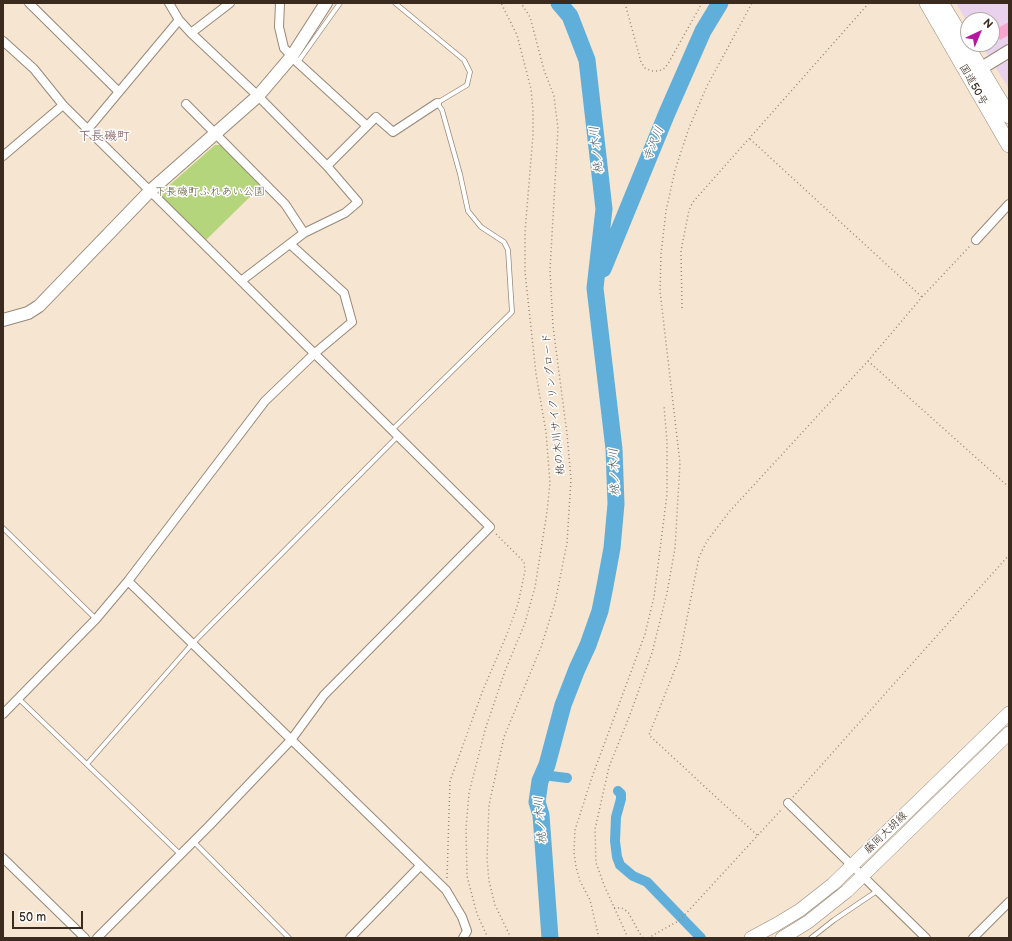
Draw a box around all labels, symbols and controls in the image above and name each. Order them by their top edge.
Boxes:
north arrow [960,12,1000,52]
text: N [980,16,995,31]
street label: 国道50号 [956,62,990,108]
water label: 桃ノ木川 [587,125,607,175]
water label: 寺沢川 [641,125,667,163]
district label: 下長磯町 [78,129,130,145]
park label: 下長磯町ふれあい公園 [155,185,265,199]
street label: 桃の木川サイクリングロード [540,332,568,476]
water label: 桃ノ木川 [607,448,623,496]
water label: 桃ノ木川 [532,795,550,845]
street label: 藤岡大胡線 [862,809,910,857]
scale bar [14,903,85,929]
text: 50 m [19,910,46,925]

